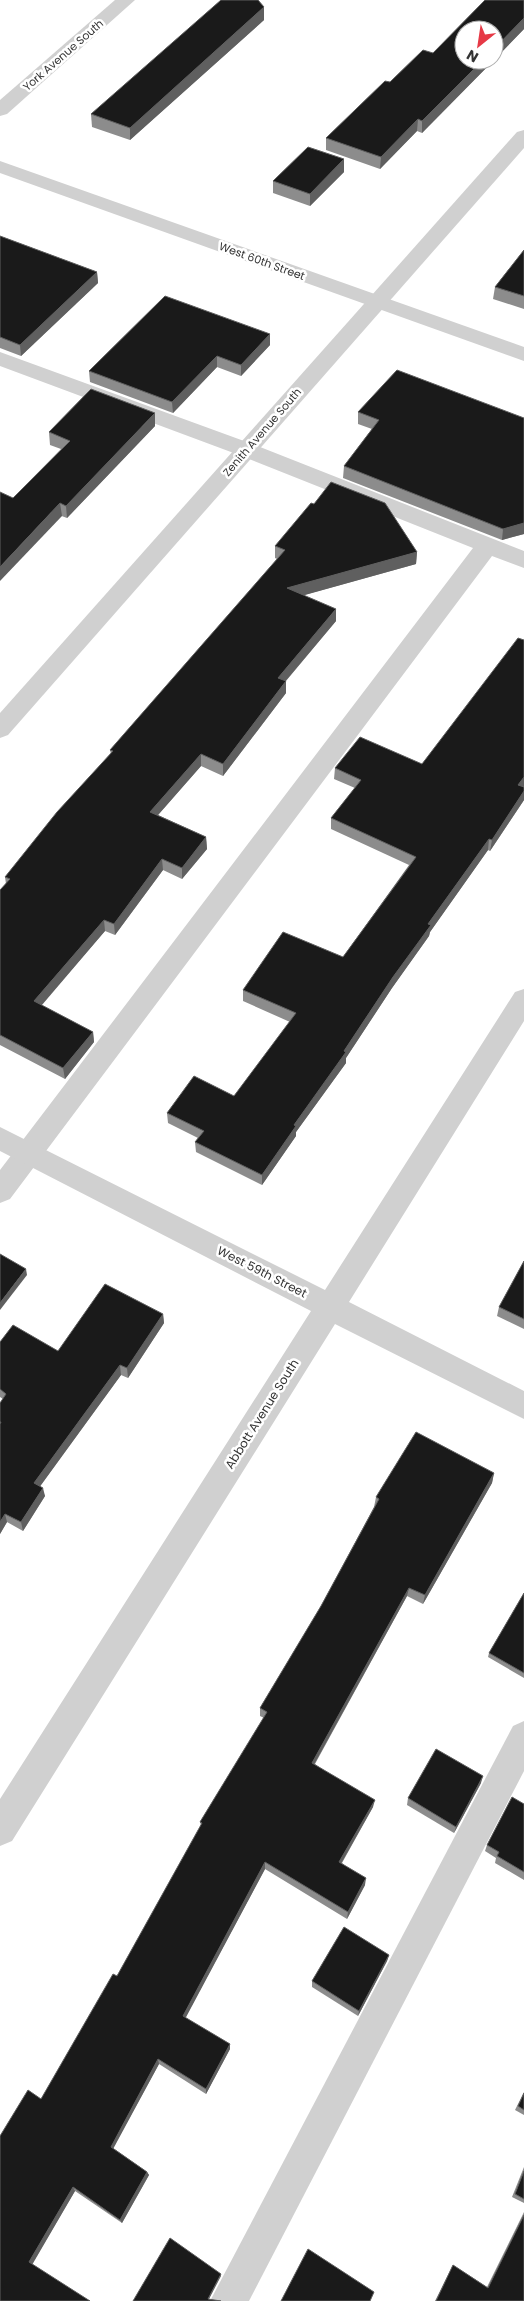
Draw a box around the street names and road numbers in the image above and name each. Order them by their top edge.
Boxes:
street label: York Avenue South [19,16,107,94]
street label: West 60th Street [217,238,307,284]
street label: Zenith Avenue South [219,384,305,480]
street label: West 59th Street [214,1242,310,1301]
street label: Abbott Avenue South [221,1356,302,1472]

